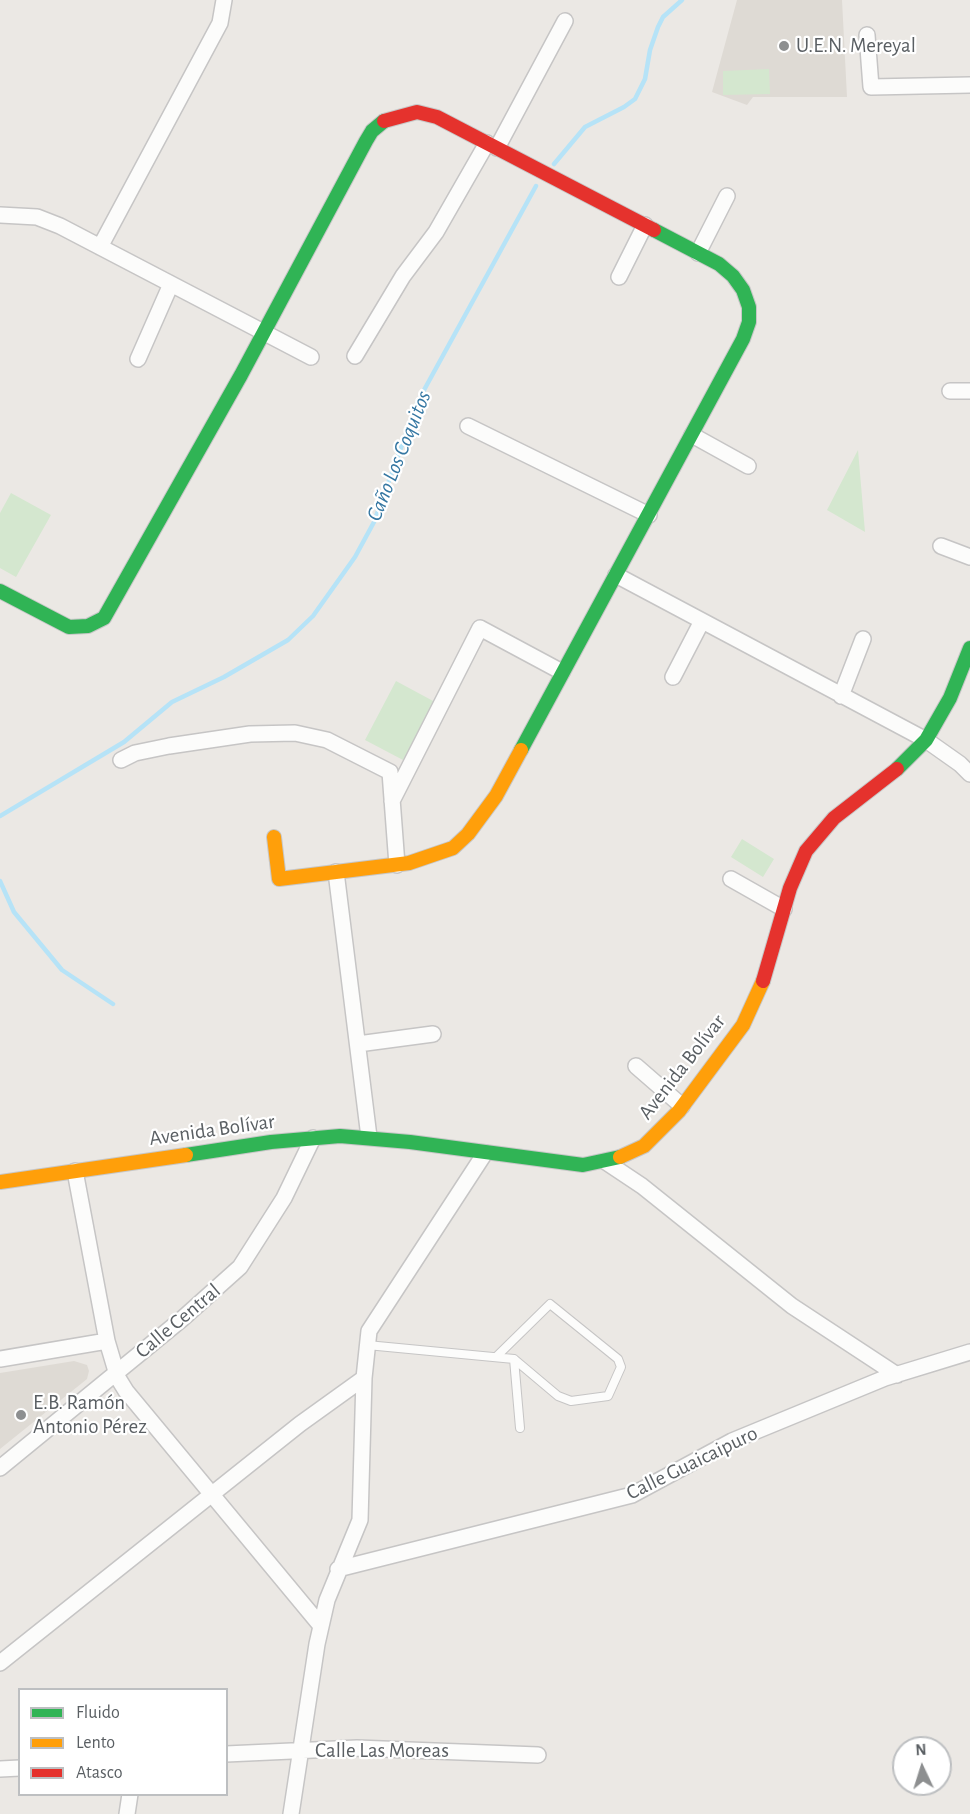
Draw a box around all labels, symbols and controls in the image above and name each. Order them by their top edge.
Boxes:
place label: U.E.N. Mereyal [796,33,916,59]
marker: U.E.N. Mereyal [777,39,791,53]
water label: Caño Los Coquitos [361,387,437,525]
street label: Avenida Bolívar [633,1009,731,1125]
street label: Avenida Bolívar [148,1109,276,1151]
street label: Calle Central [130,1278,226,1364]
place label: E.B. Ramón Antonio Pérez [33,1390,147,1440]
marker: E.B. Ramón Antonio Pérez [14,1408,28,1422]
street label: Calle Guaicaipuro [622,1420,762,1506]
legend [18,1688,228,1796]
text: Fluido [76,1704,120,1722]
text: Lento [76,1734,115,1752]
north arrow [892,1736,952,1796]
street label: Calle Las Moreas [315,1738,449,1764]
text: N [915,1742,927,1758]
text: Atasco [76,1764,123,1782]

